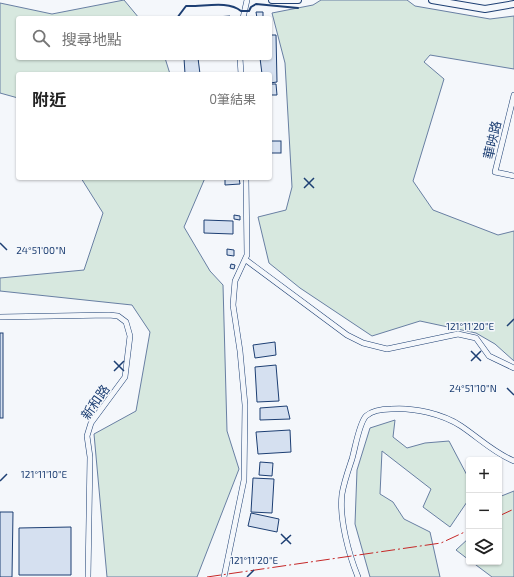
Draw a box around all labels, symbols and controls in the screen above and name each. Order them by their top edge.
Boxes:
search box [16,16,272,60]
icon: search [30,27,52,49]
text: 搜尋地點 [62,30,122,48]
text: 附近 [32,89,66,109]
text: 0筆結果 [209,91,256,107]
street label: 華映路 [480,119,504,161]
text: 24°51'00"N [16,244,66,256]
text: 121°11'20"E [446,320,494,332]
street label: 新和路 [77,381,113,423]
text: 24°51'10"N [449,382,497,394]
map controls [466,457,502,565]
button: + [466,457,502,493]
text: 121°11'10"E [21,468,68,480]
button: − [466,493,502,529]
button: layers [466,529,502,565]
text: 121°11'20"E [230,554,278,566]

